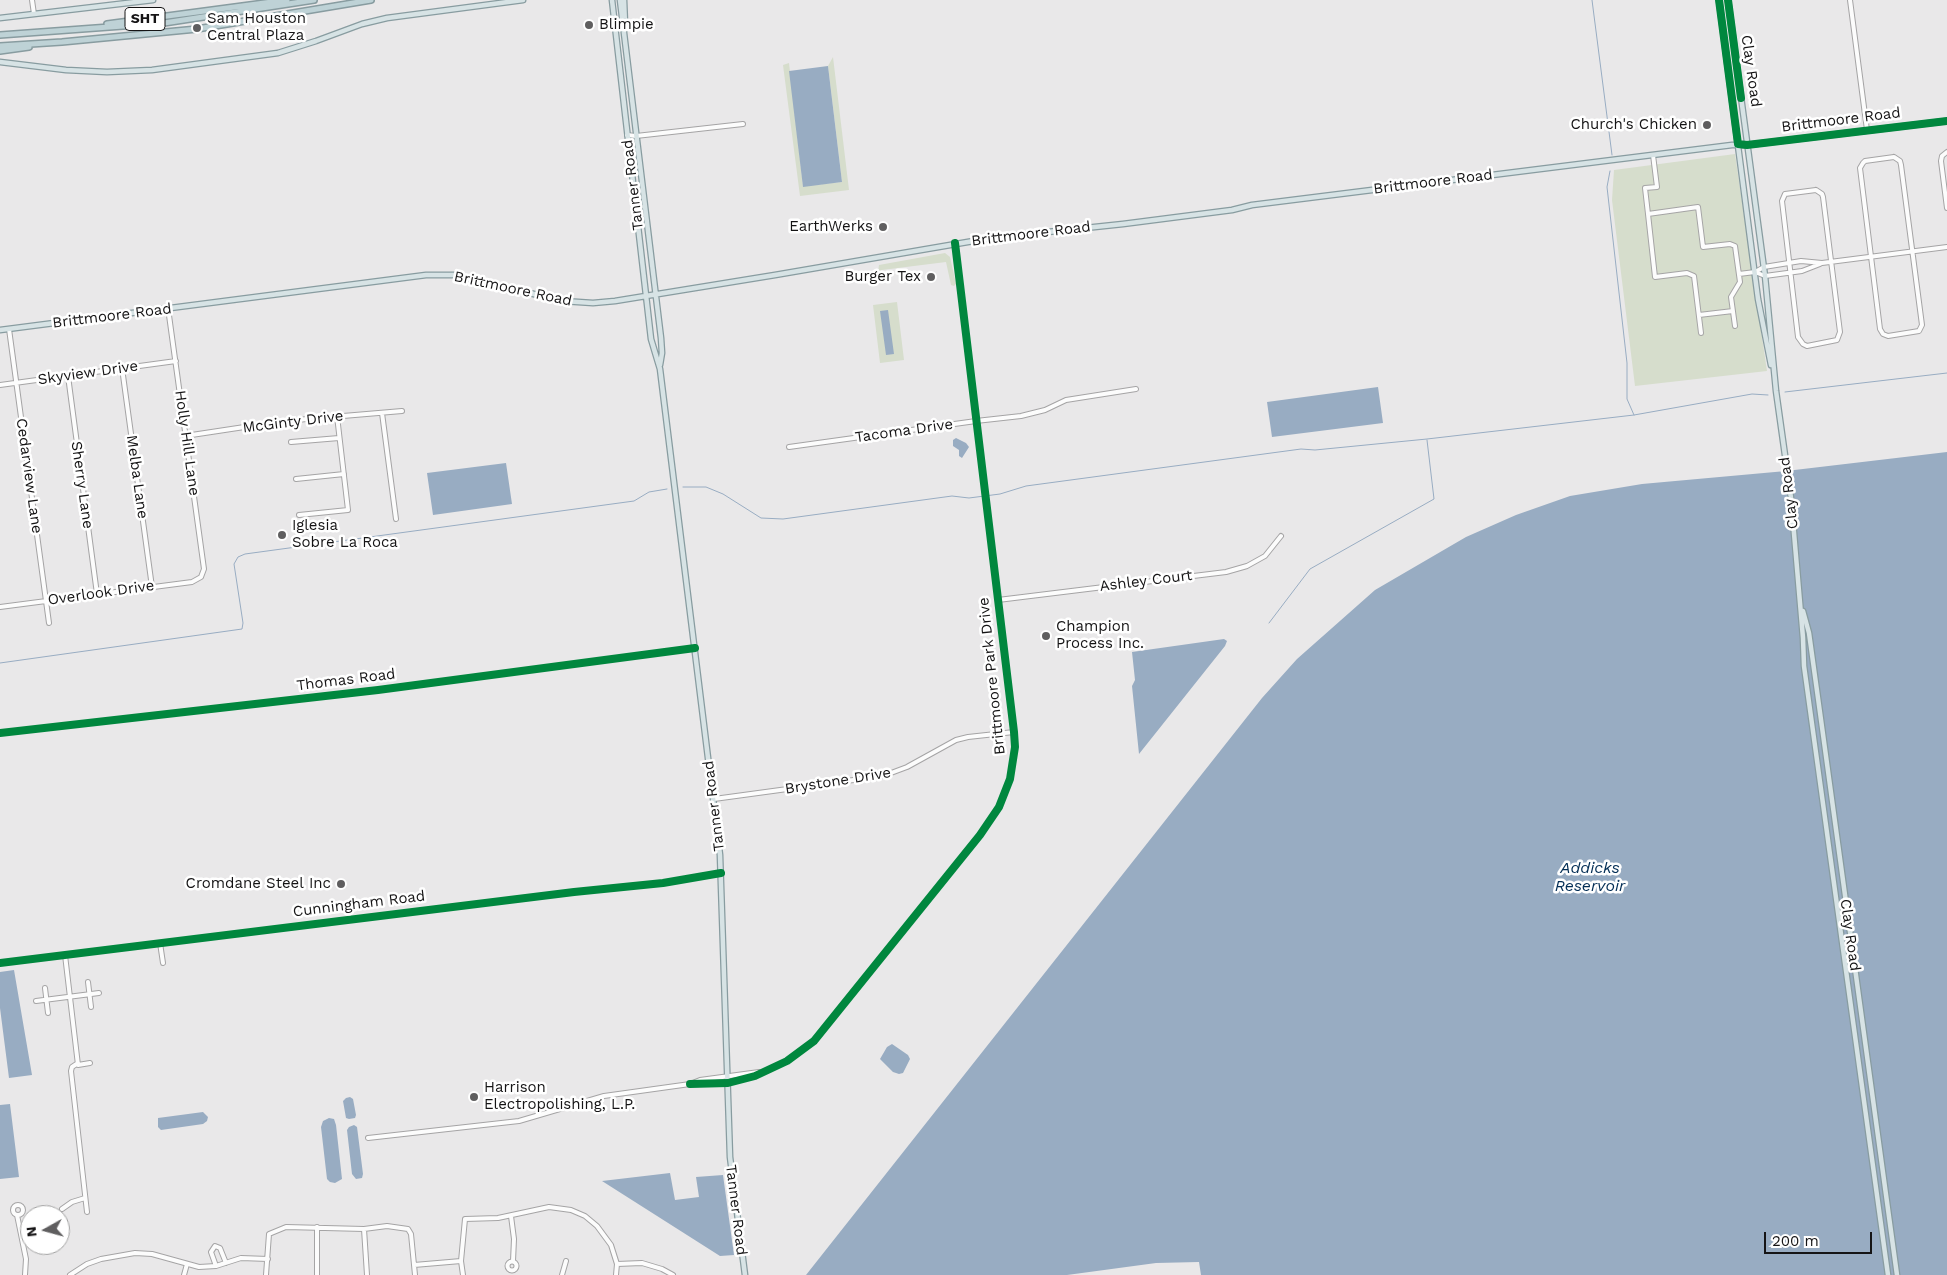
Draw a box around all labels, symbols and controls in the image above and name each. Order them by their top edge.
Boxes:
road number: SHT [125,8,165,30]
place label: Sam Houston Central Plaza [207,10,306,45]
place label: Blimpie [599,16,654,34]
marker: Blimpie [583,19,595,31]
marker: Sam Houston Central Plaza [191,22,203,34]
street label: Clay Road [1737,34,1765,108]
street label: Brittmoore Road [1780,104,1902,136]
place label: Church's Chicken [1570,116,1697,134]
marker: Church's Chicken [1701,119,1713,131]
street label: Tanner Road [619,139,647,231]
street label: Brittmoore Road [1372,166,1494,198]
place label: EarthWerks [789,218,873,236]
street label: Brittmoore Road [970,218,1092,250]
marker: EarthWerks [877,221,889,233]
street label: Brittmoore Road [452,268,574,310]
place label: Burger Tex [845,268,921,286]
marker: Burger Tex [925,271,937,283]
street label: Brittmoore Road [51,300,173,332]
street label: Skyview Drive [37,357,139,389]
street label: Holly Hill Lane [171,389,203,497]
street label: McGinty Drive [242,407,344,437]
street label: Tacoma Drive [854,415,954,447]
street label: Cedarview Lane [12,417,46,535]
street label: Melba Lane [122,434,152,520]
street label: Sherry Lane [67,440,97,530]
street label: Clay Road [1776,456,1802,530]
place label: Iglesia Sobre La Roca [292,517,398,552]
marker: Iglesia Sobre La Roca [276,529,288,541]
street label: Ashley Court [1099,566,1193,596]
street label: Overlook Drive [47,577,155,609]
street label: Brittmoore Park Drive [975,596,1009,756]
place label: Champion Process Inc. [1056,618,1144,653]
marker: Champion Process Inc. [1040,630,1052,642]
street label: Thomas Road [296,665,396,695]
street label: Tanner Road [700,760,728,852]
street label: Brystone Drive [784,764,892,798]
water label: Addicks Reservoir [1555,858,1625,896]
place label: Cromdane Steel Inc [186,875,331,893]
marker: Cromdane Steel Inc [335,878,347,890]
street label: Cunningham Road [292,887,426,921]
street label: Clay Road [1836,898,1864,972]
place label: Harrison Electropolishing, L.P. [484,1079,635,1114]
marker: Harrison Electropolishing, L.P. [468,1091,480,1103]
street label: Tanner Road [722,1164,750,1256]
north arrow [20,1205,70,1255]
scale bar [1767,1222,1874,1254]
text: N [23,1226,40,1238]
text: 200 m [1772,1232,1819,1250]

